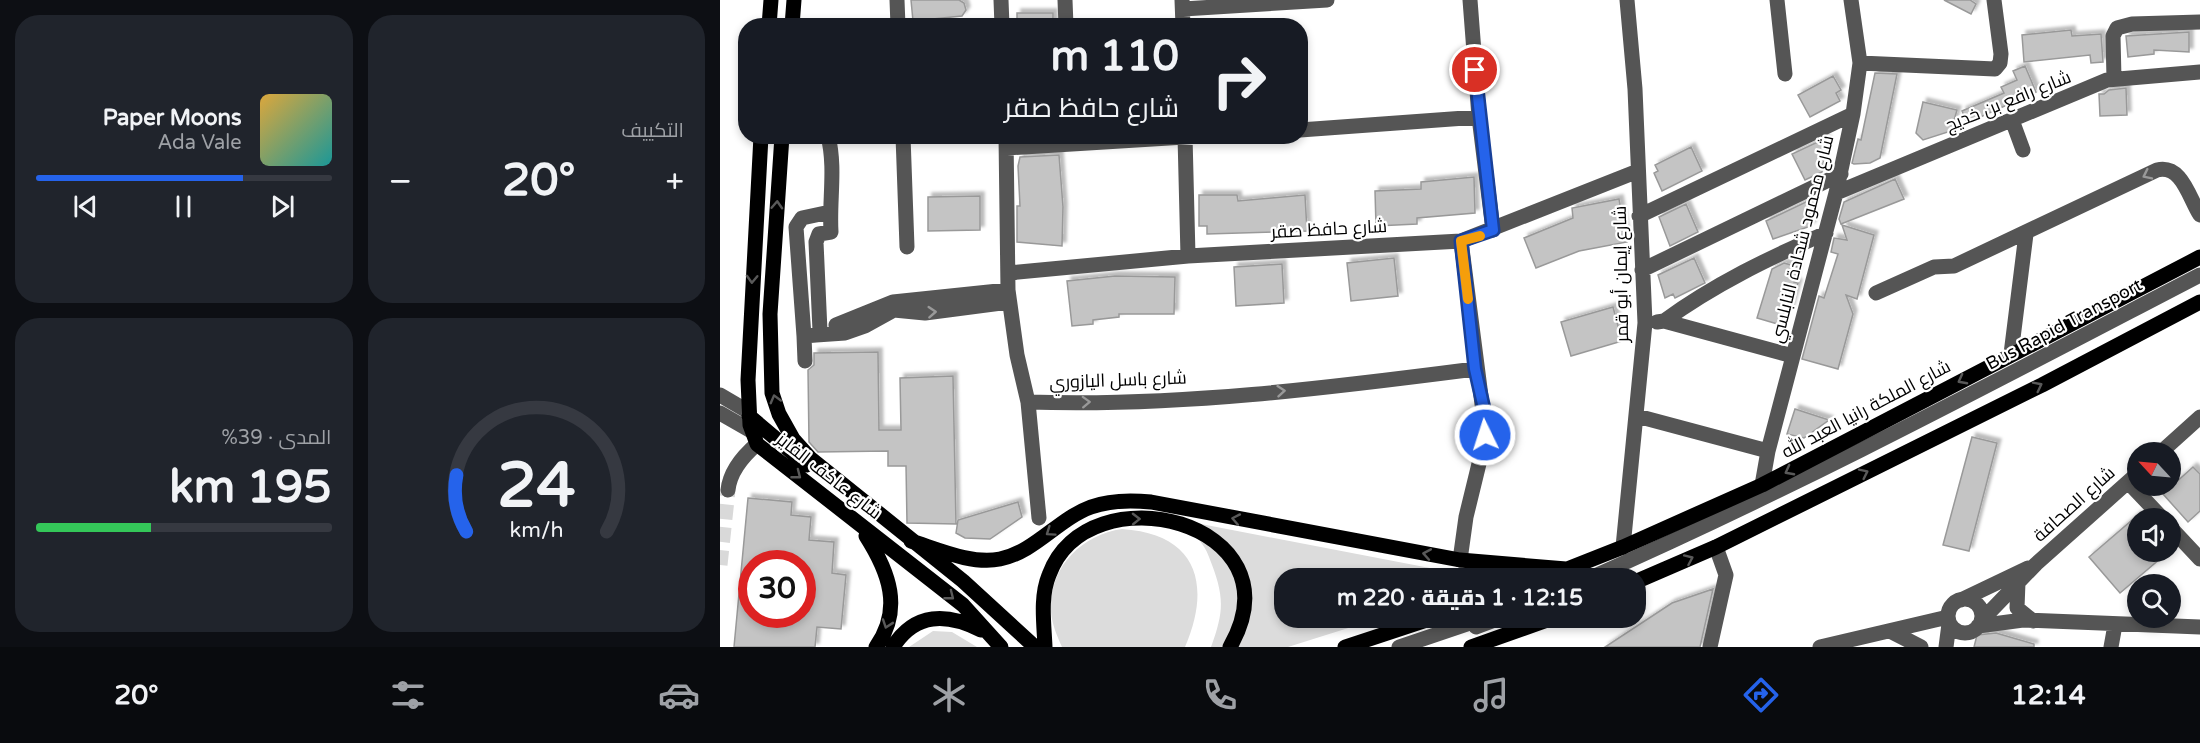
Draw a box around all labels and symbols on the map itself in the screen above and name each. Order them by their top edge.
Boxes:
pin [1449,44,1500,95]
street label: شارع رافع بن خديج [1942,66,2075,137]
street label: شارع محمود شحادة النابلسي [1766,133,1840,346]
one-way arrow [2143,167,2154,179]
one-way arrow [770,201,783,210]
street label: شارع إيمان أبو قمر [1609,206,1634,343]
street label: شارع حافظ صقر [1269,215,1388,244]
street label: Bus Rapid Transport [1982,273,2146,375]
one-way arrow [746,274,759,283]
one-way arrow [928,306,937,319]
street label: شارع الملكة رانيا العبد الله [1777,354,1955,464]
street label: شارع باسل اليازوري [1049,367,1187,396]
one-way arrow [1957,373,1968,384]
one-way arrow [2032,382,2043,394]
one-way arrow [1276,385,1285,398]
one-way arrow [769,395,782,405]
one-way arrow [1082,395,1091,408]
position arrow [1453,403,1517,467]
street label: شارع عاكف الفايز [771,428,886,525]
north arrow [2127,442,2181,496]
street label: شارع الصحافة [2029,462,2120,547]
one-way arrow [1785,464,1795,475]
one-way arrow [790,468,801,479]
one-way arrow [1857,469,1868,481]
one-way arrow [1132,512,1141,525]
one-way arrow [1231,513,1241,526]
one-way arrow [1046,525,1057,536]
one-way arrow [1423,548,1433,561]
speed limit sign: 30 [738,550,816,628]
one-way arrow [1682,554,1693,566]
one-way arrow [943,588,954,599]
one-way arrow [882,618,894,629]

